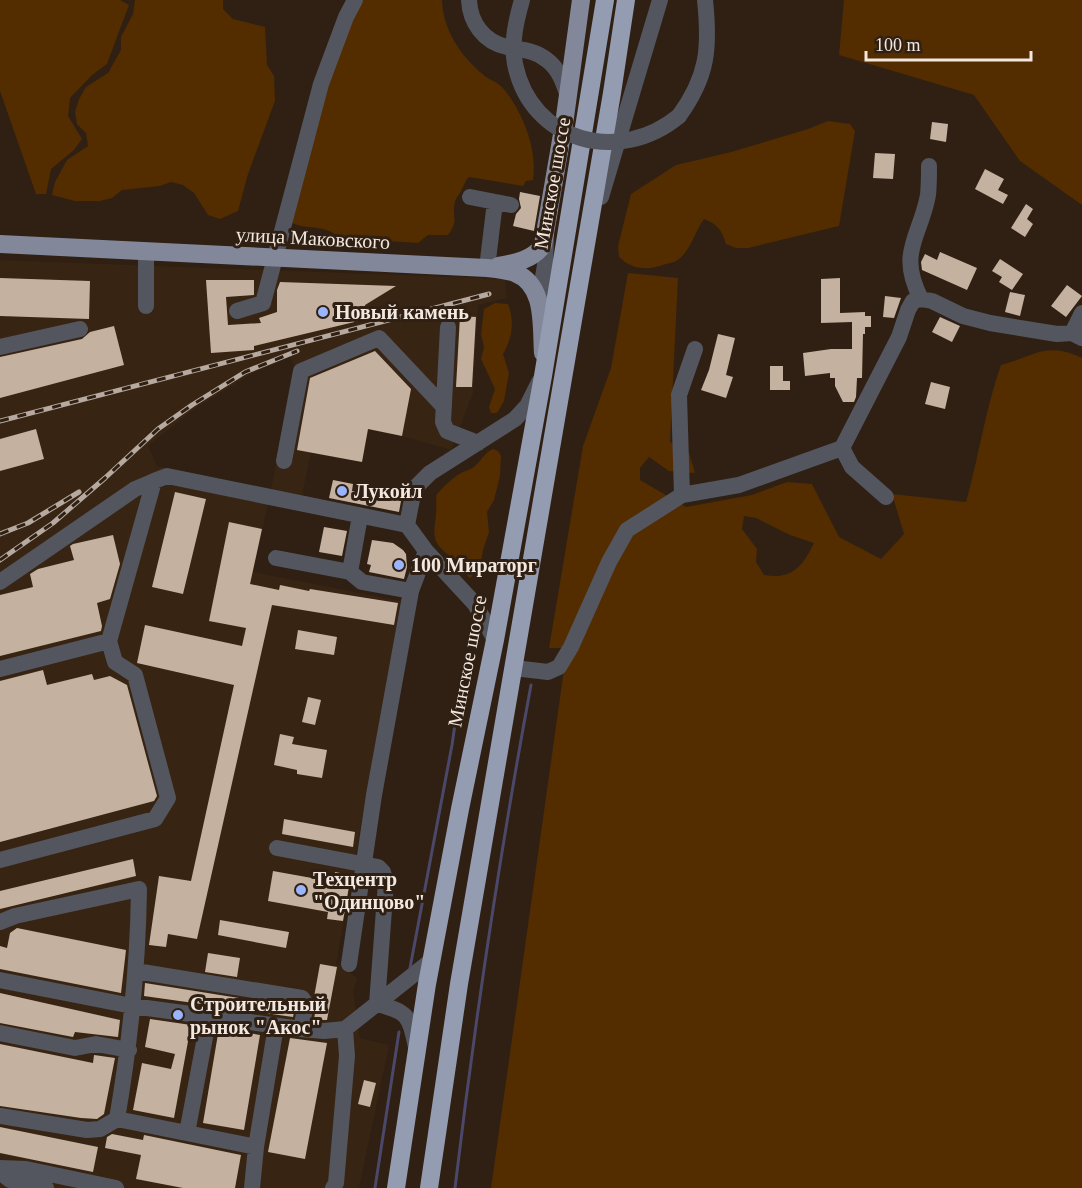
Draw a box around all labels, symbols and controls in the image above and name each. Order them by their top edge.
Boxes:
scale bar [866,24,1031,62]
text: 100 m [875,35,921,55]
street label: Минское шоссе [530,115,574,251]
street label: улица Маковского [235,223,391,254]
place label: Новый камень [335,301,469,323]
marker: Новый камень [316,305,330,319]
place label: Лукойл [354,480,422,503]
marker: Лукойл [335,484,349,498]
place label: 100 Мираторг [411,554,537,577]
marker: 100 Мираторг [392,558,406,572]
street label: Минское шоссе [443,593,491,729]
place label: Техцентр "Одинцово" [313,868,425,913]
marker: Техцентр "Одинцово" [294,883,308,897]
place label: Строительный рынок "Акос" [190,993,326,1039]
marker: Строительный рынок "Акос" [171,1008,185,1022]

